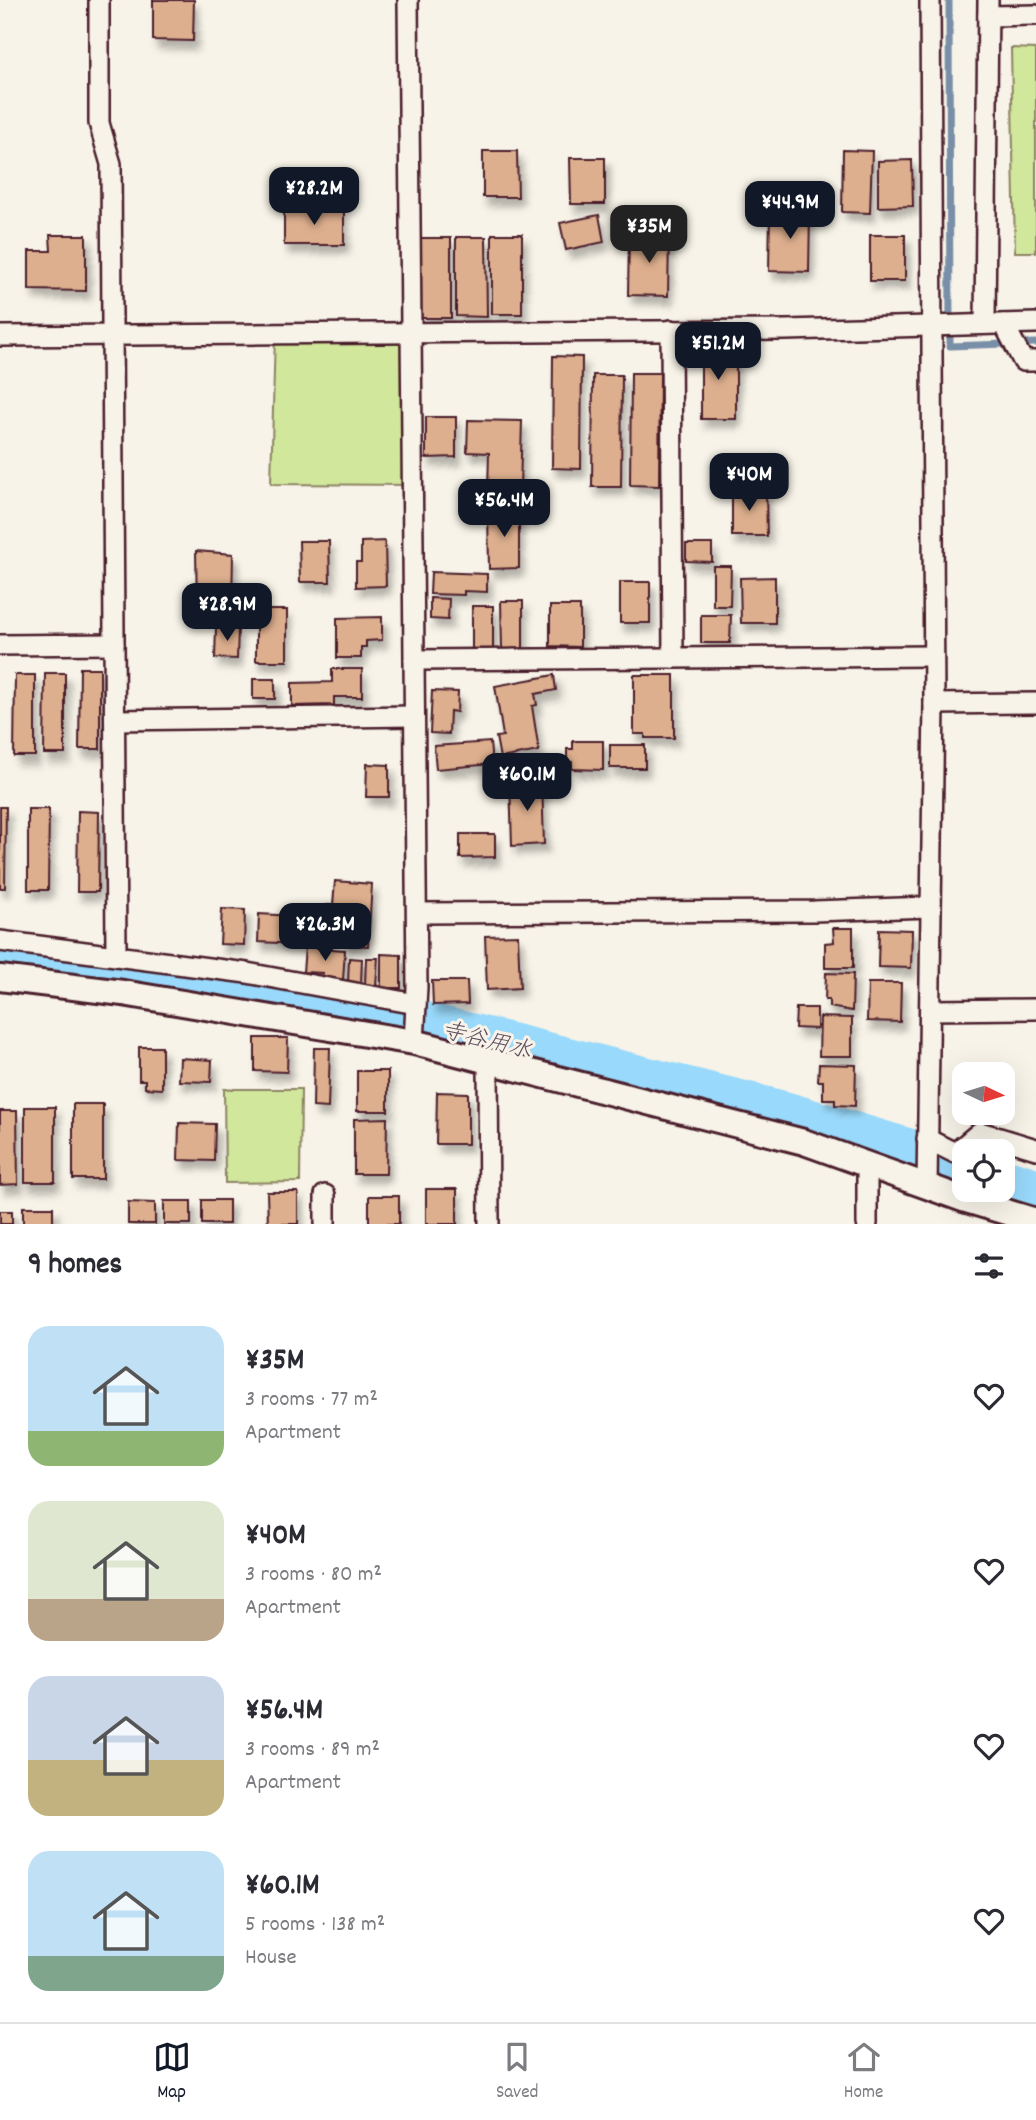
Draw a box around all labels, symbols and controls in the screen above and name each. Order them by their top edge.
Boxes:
pin: ¥28.2M [257,168,371,227]
text: ¥28.2M [285,173,343,206]
pin: ¥44.9M [733,182,847,241]
text: ¥44.9M [761,187,819,220]
pin: ¥35M [608,205,690,265]
text: ¥35M [626,211,672,244]
pin: ¥51.2M [661,322,775,382]
text: ¥51.2M [691,328,745,361]
pin: ¥40M [708,454,790,513]
text: ¥40M [726,459,772,492]
pin: ¥56.4M [447,480,561,539]
text: ¥56.4M [474,485,534,518]
pin: ¥28.9M [170,584,284,643]
text: ¥28.9M [198,589,256,622]
pin: ¥60.1M [470,754,584,813]
text: ¥60.1M [498,759,556,792]
pin: ¥26.3M [268,904,382,963]
text: ¥26.3M [295,909,355,942]
water label: 寺谷用水 [438,1015,535,1070]
north arrow [952,1062,1015,1125]
map controls [952,1062,1015,1202]
button: locate [952,1139,1015,1202]
text: 9 homes [28,1245,122,1288]
icon: filters [970,1247,1008,1285]
text: ¥35M [245,1341,304,1384]
icon: home [84,1354,168,1438]
icon: heart [970,1377,1008,1415]
text: 3 rooms · 77 m² [245,1384,378,1417]
text: Apartment [245,1417,341,1450]
text: ¥40M [245,1516,306,1559]
icon: home [84,1529,168,1613]
icon: heart [970,1552,1008,1590]
text: 3 rooms · 80 m² [245,1559,382,1592]
text: Apartment [245,1592,341,1625]
text: ¥56.4M [245,1691,323,1734]
icon: home [84,1704,168,1788]
icon: heart [970,1727,1008,1765]
text: 3 rooms · 89 m² [245,1734,380,1767]
text: Apartment [245,1767,341,1800]
text: ¥60.1M [245,1866,320,1909]
icon: home [84,1879,168,1963]
icon: heart [970,1902,1008,1940]
text: 5 rooms · 138 m² [245,1909,385,1942]
text: House [245,1942,297,1975]
tab: Map [153,2038,191,2107]
tab: Saved [496,2038,538,2107]
tab: Home [844,2038,883,2107]

